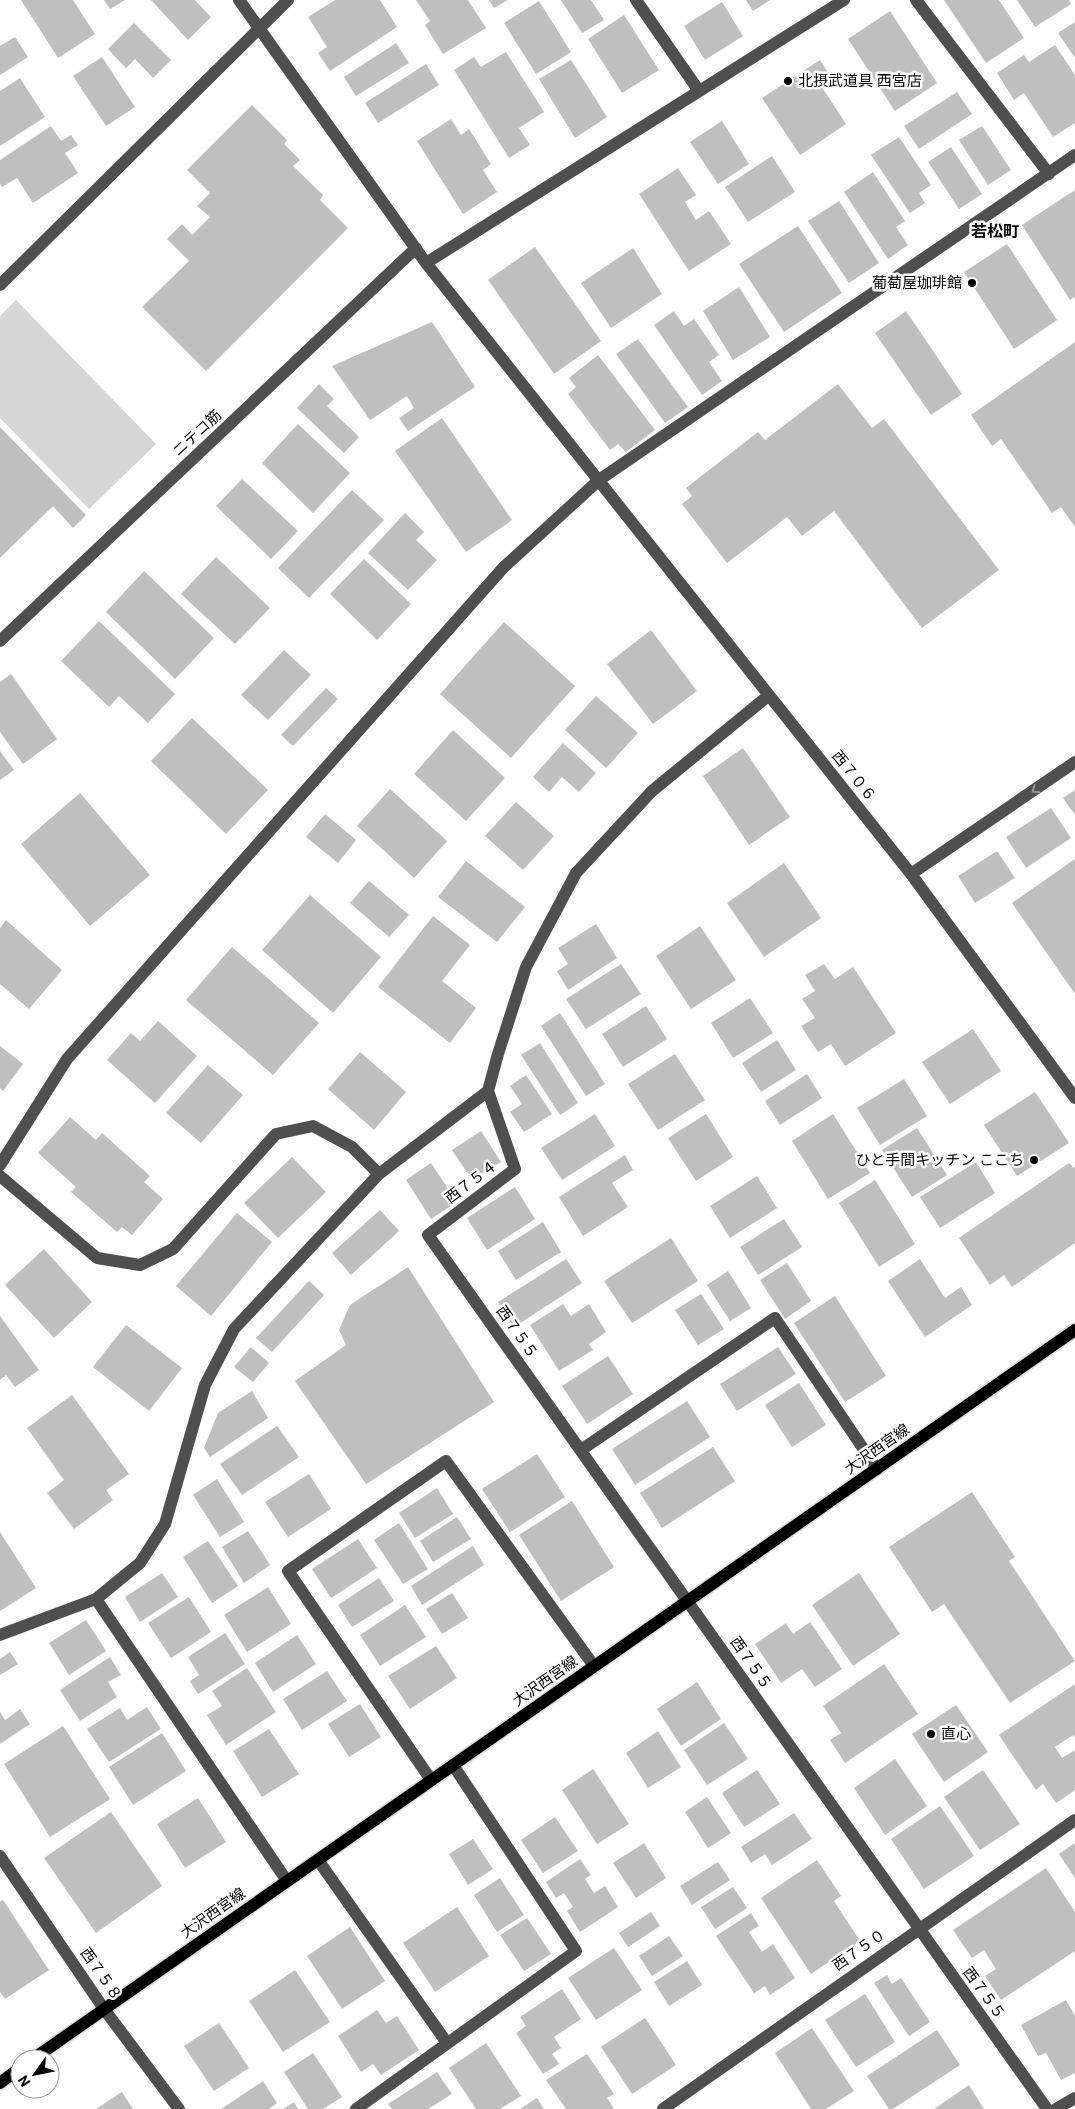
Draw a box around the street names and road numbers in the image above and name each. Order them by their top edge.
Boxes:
street label: ニテコ筋 [169,406,225,460]
street label: 西７０６ [828,747,880,805]
street label: 西７５４ [442,1157,500,1207]
street label: 西７５５ [492,1302,542,1362]
street label: 大沢西宮線 [841,1420,913,1478]
street label: 西７５５ [726,1633,776,1693]
street label: 大沢西宮線 [509,1652,581,1710]
street label: 大沢西宮線 [177,1884,249,1942]
street label: 西７５０ [829,1925,889,1975]
street label: 西７５８ [76,1944,126,2004]
street label: 西７５５ [959,1963,1009,2023]

